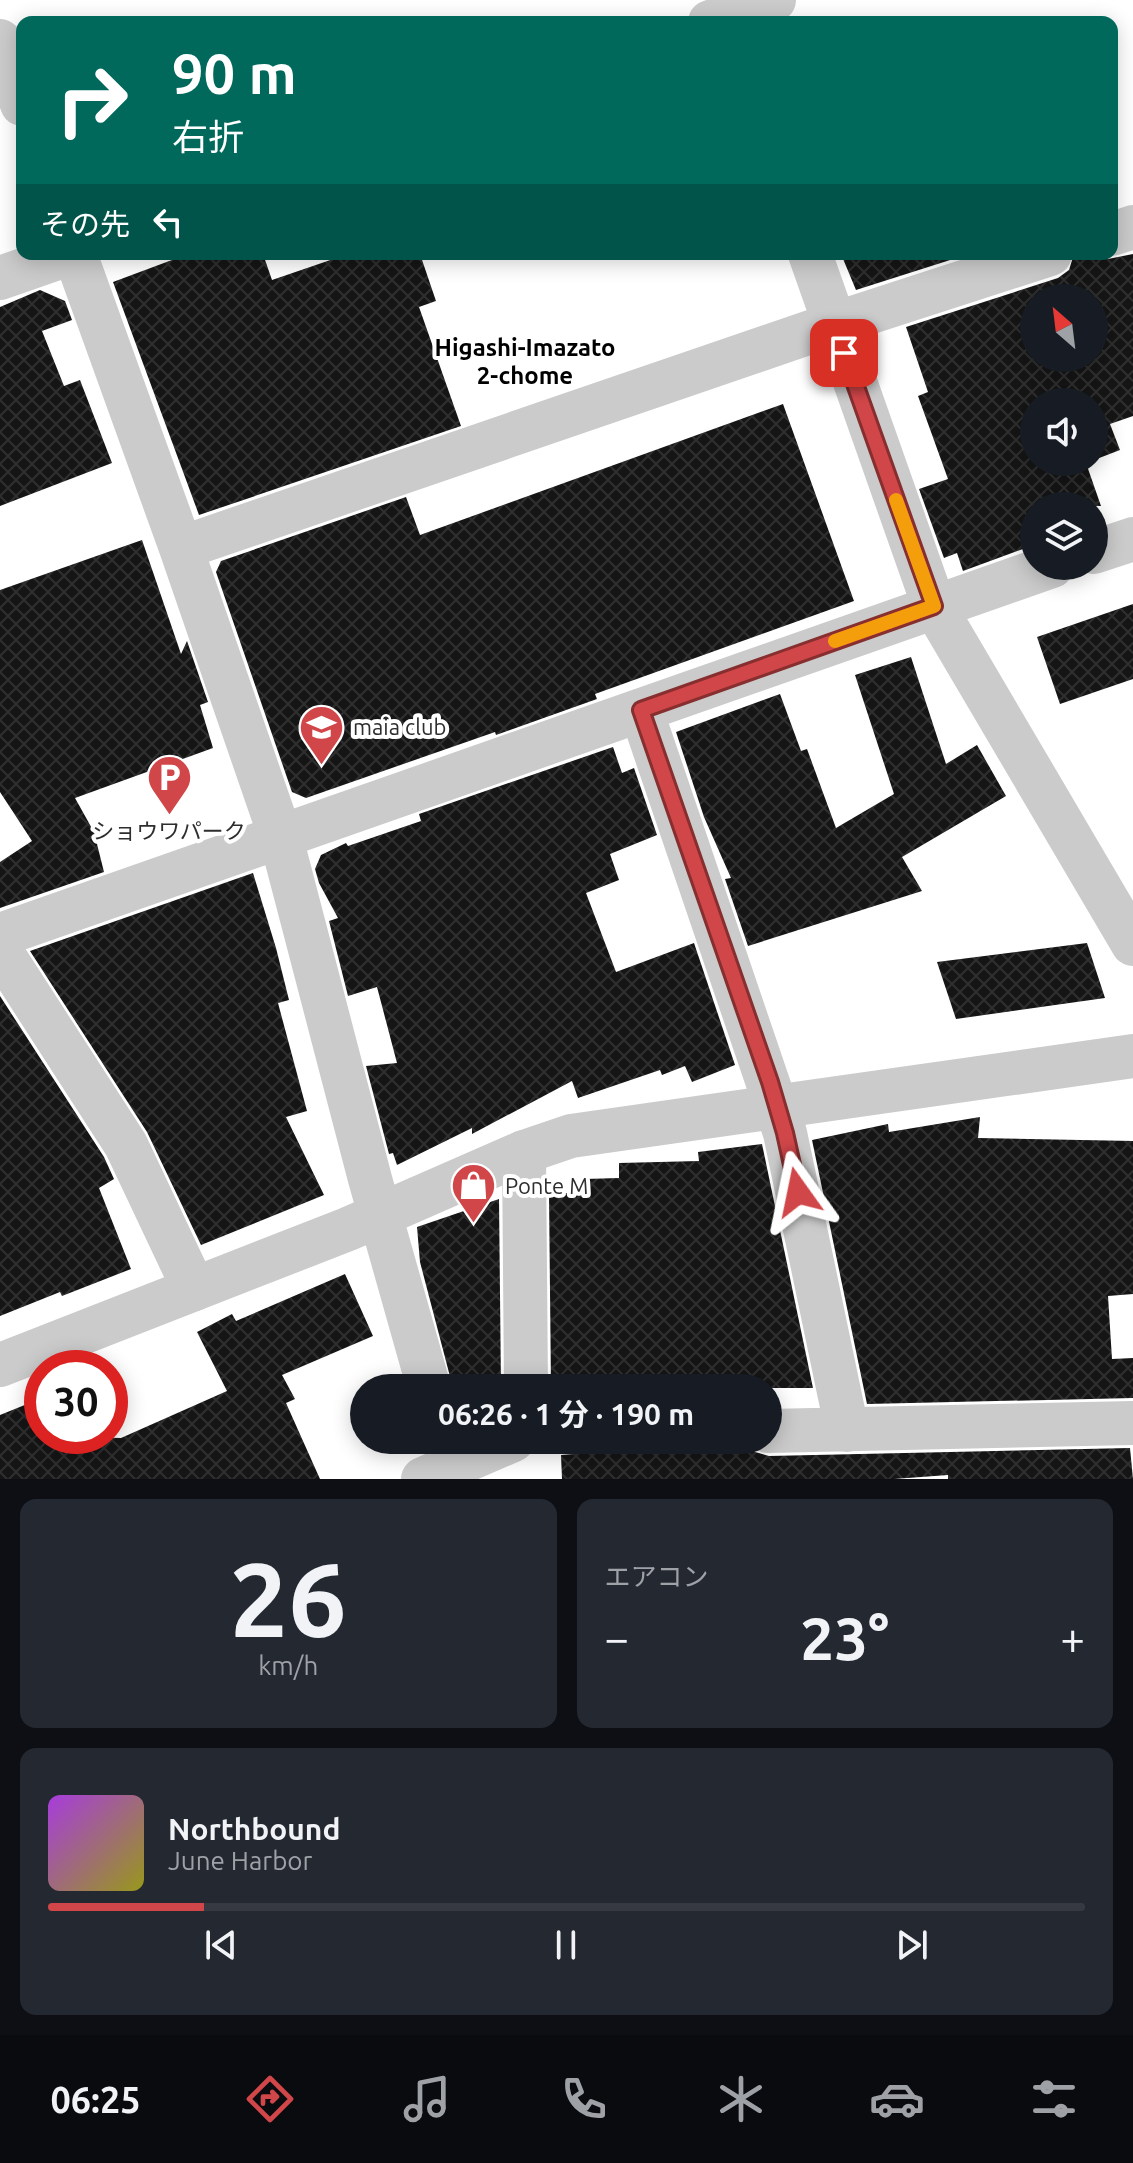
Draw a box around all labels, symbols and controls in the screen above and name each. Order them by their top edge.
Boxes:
text: 90 m [172,42,297,105]
icon: right [40,48,144,152]
text: 右折 [172,116,244,157]
icon: left [146,200,190,244]
text: その先 [40,207,130,241]
north arrow [1020,284,1108,372]
map controls [1020,284,1108,580]
pin [810,319,878,387]
icon: arrive [822,331,866,375]
district label: Higashi-Imazato 2-chome [434,334,616,389]
button: sound [1020,388,1108,476]
button: layers [1020,492,1108,580]
school or university icon: maia club [298,703,346,766]
place label: maia club [353,714,446,739]
parking icon: ショウワパーク [145,754,193,817]
place label: ショウワパーク [92,818,246,843]
position arrow [756,1150,840,1234]
shop icon: Ponte M [450,1162,498,1225]
place label: Ponte M [505,1173,588,1198]
speed limit sign: 30 [24,1350,128,1454]
text: 06:26 · 1 分 · 190 m [438,1397,694,1431]
text: 26 [230,1540,347,1657]
text: エアコン [605,1562,709,1591]
text: 23° [800,1604,889,1671]
text: − [605,1613,629,1662]
text: + [1060,1613,1085,1662]
text: km/h [258,1651,318,1680]
text: Northbound [168,1812,340,1846]
text: June Harbor [168,1846,312,1875]
icon: previous [199,1923,243,1967]
icon: pause [544,1923,588,1967]
icon: next [890,1923,934,1967]
icon: directions [242,2071,298,2127]
icon: music [399,2071,455,2127]
icon: phone [556,2071,612,2127]
icon: climate [713,2071,769,2127]
icon: car [869,2071,925,2127]
icon: filters [1026,2071,1082,2127]
text: 06:25 [50,2079,141,2120]

